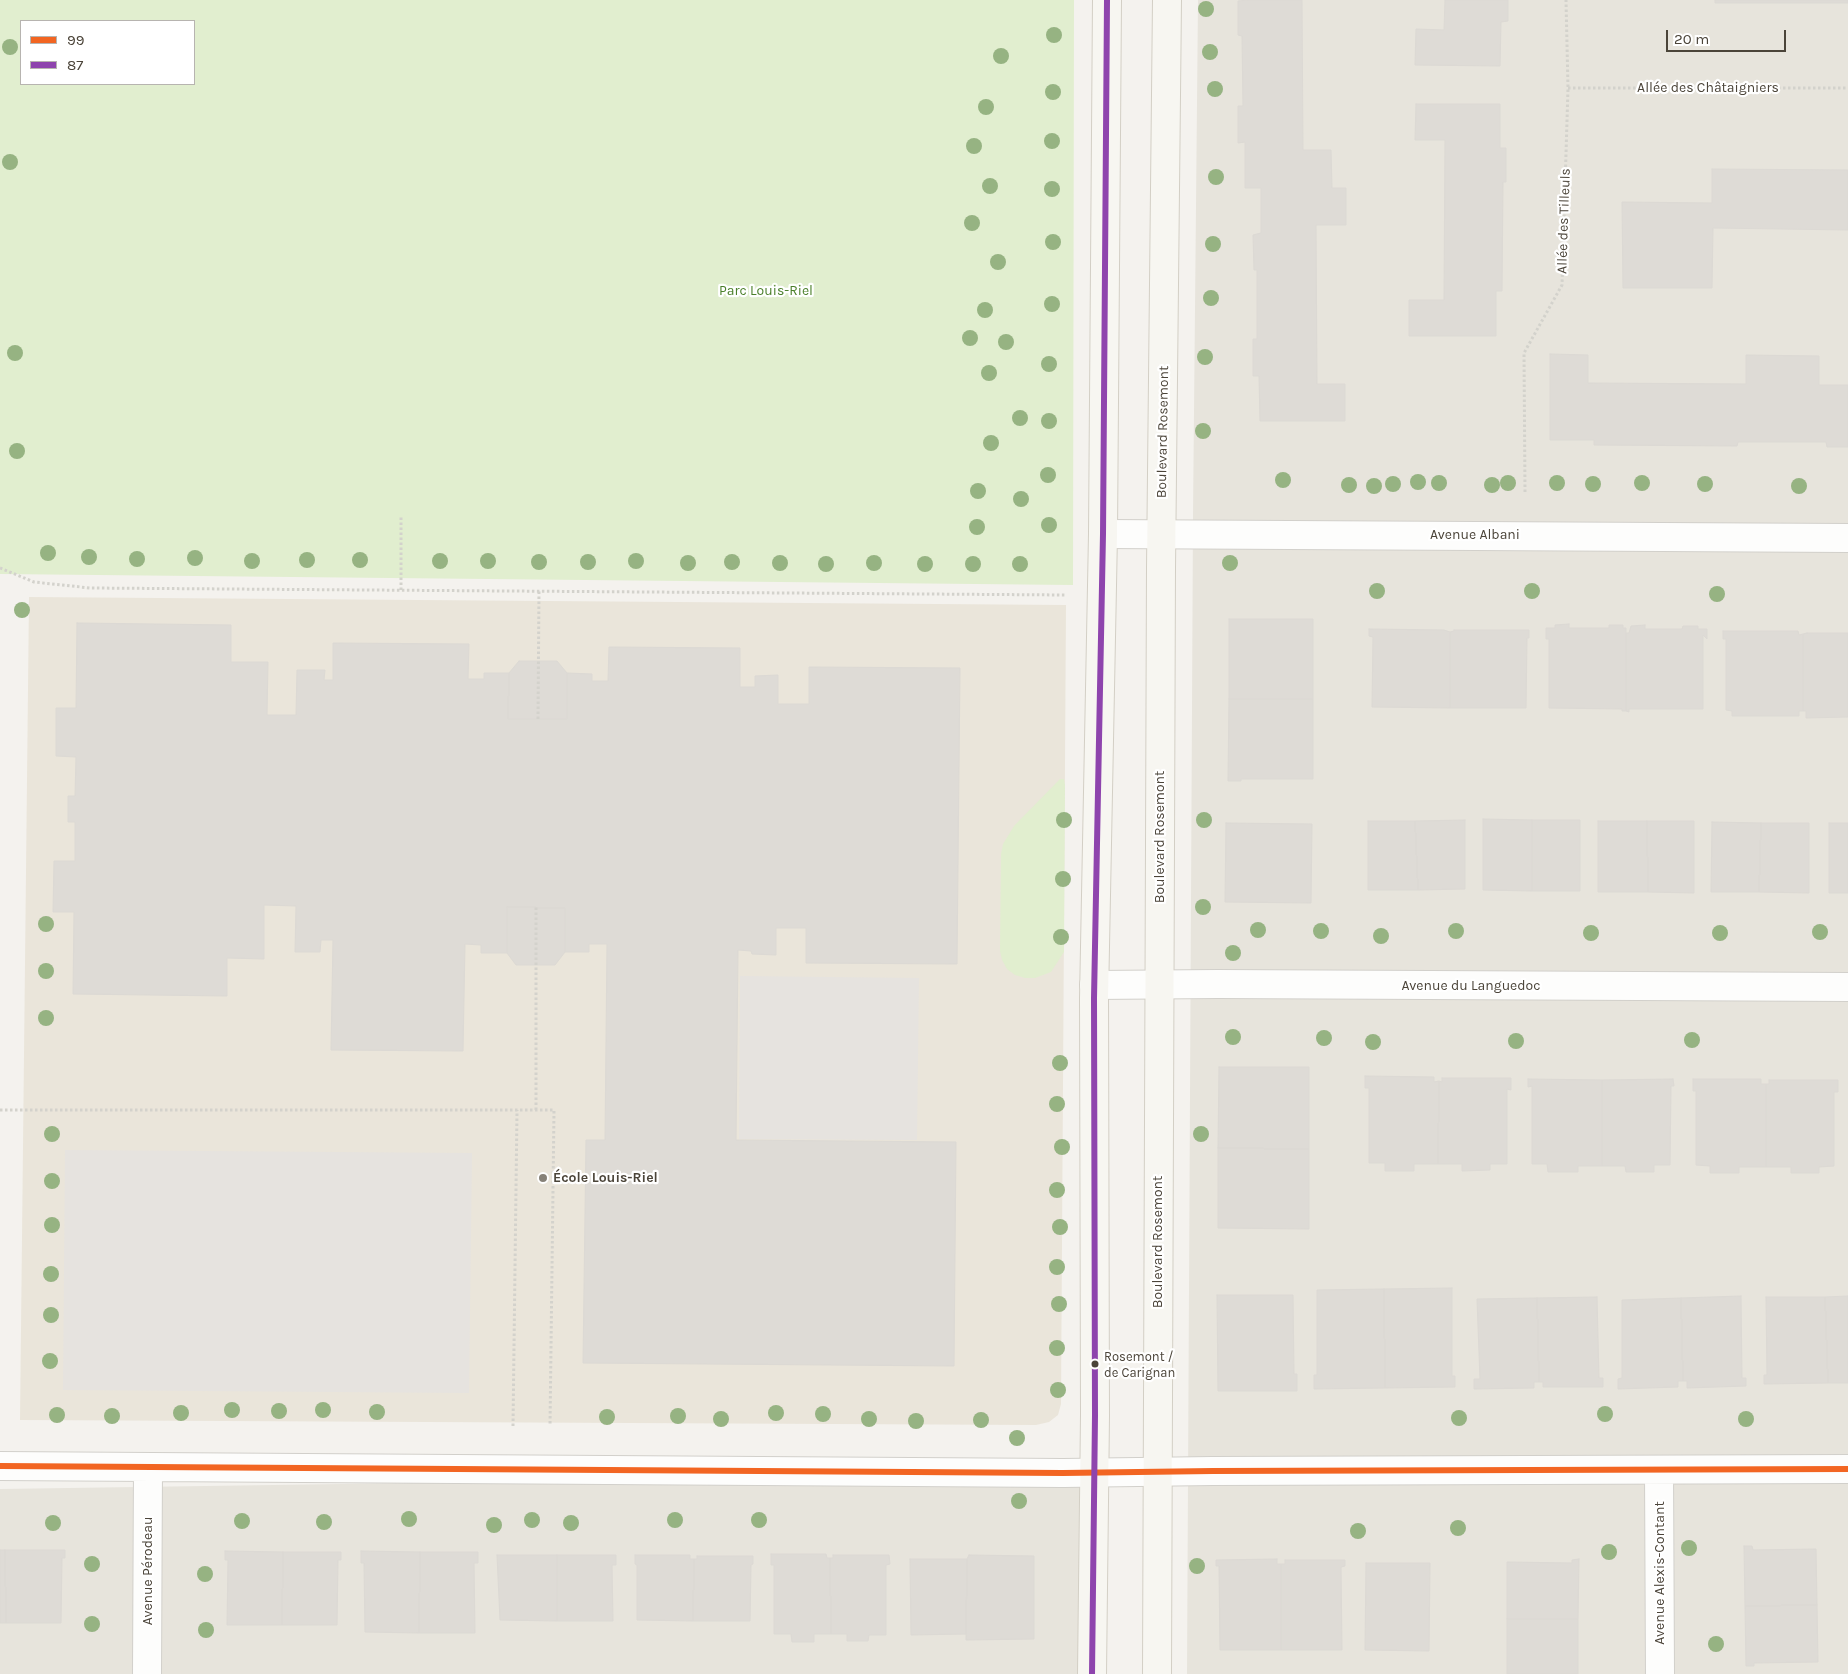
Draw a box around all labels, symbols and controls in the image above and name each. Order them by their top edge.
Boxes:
legend [20,20,195,85]
scale bar [1668,20,1788,52]
text: 20 m [1674,30,1709,48]
text: 99 [67,31,84,49]
text: 87 [67,56,83,74]
street label: Allée des Châtaigniers [1637,80,1779,96]
street label: Allée des Tilleuls [1554,168,1574,274]
park label: Parc Louis-Riel [719,283,813,299]
street label: Boulevard Rosemont [1153,366,1173,498]
street label: Avenue Albani [1430,527,1520,543]
street label: Boulevard Rosemont [1152,771,1168,903]
street label: Avenue du Languedoc [1402,978,1540,994]
place label: École Louis-Riel [553,1170,658,1186]
marker: École Louis-Riel [537,1172,549,1184]
street label: Boulevard Rosemont [1150,1176,1166,1308]
place label: Rosemont / de Carignan [1104,1349,1175,1380]
marker: Rosemont / de Carignan [1090,1359,1100,1369]
street label: Avenue Alexis-Contant [1652,1501,1668,1645]
street label: Avenue Pérodeau [140,1517,156,1625]

